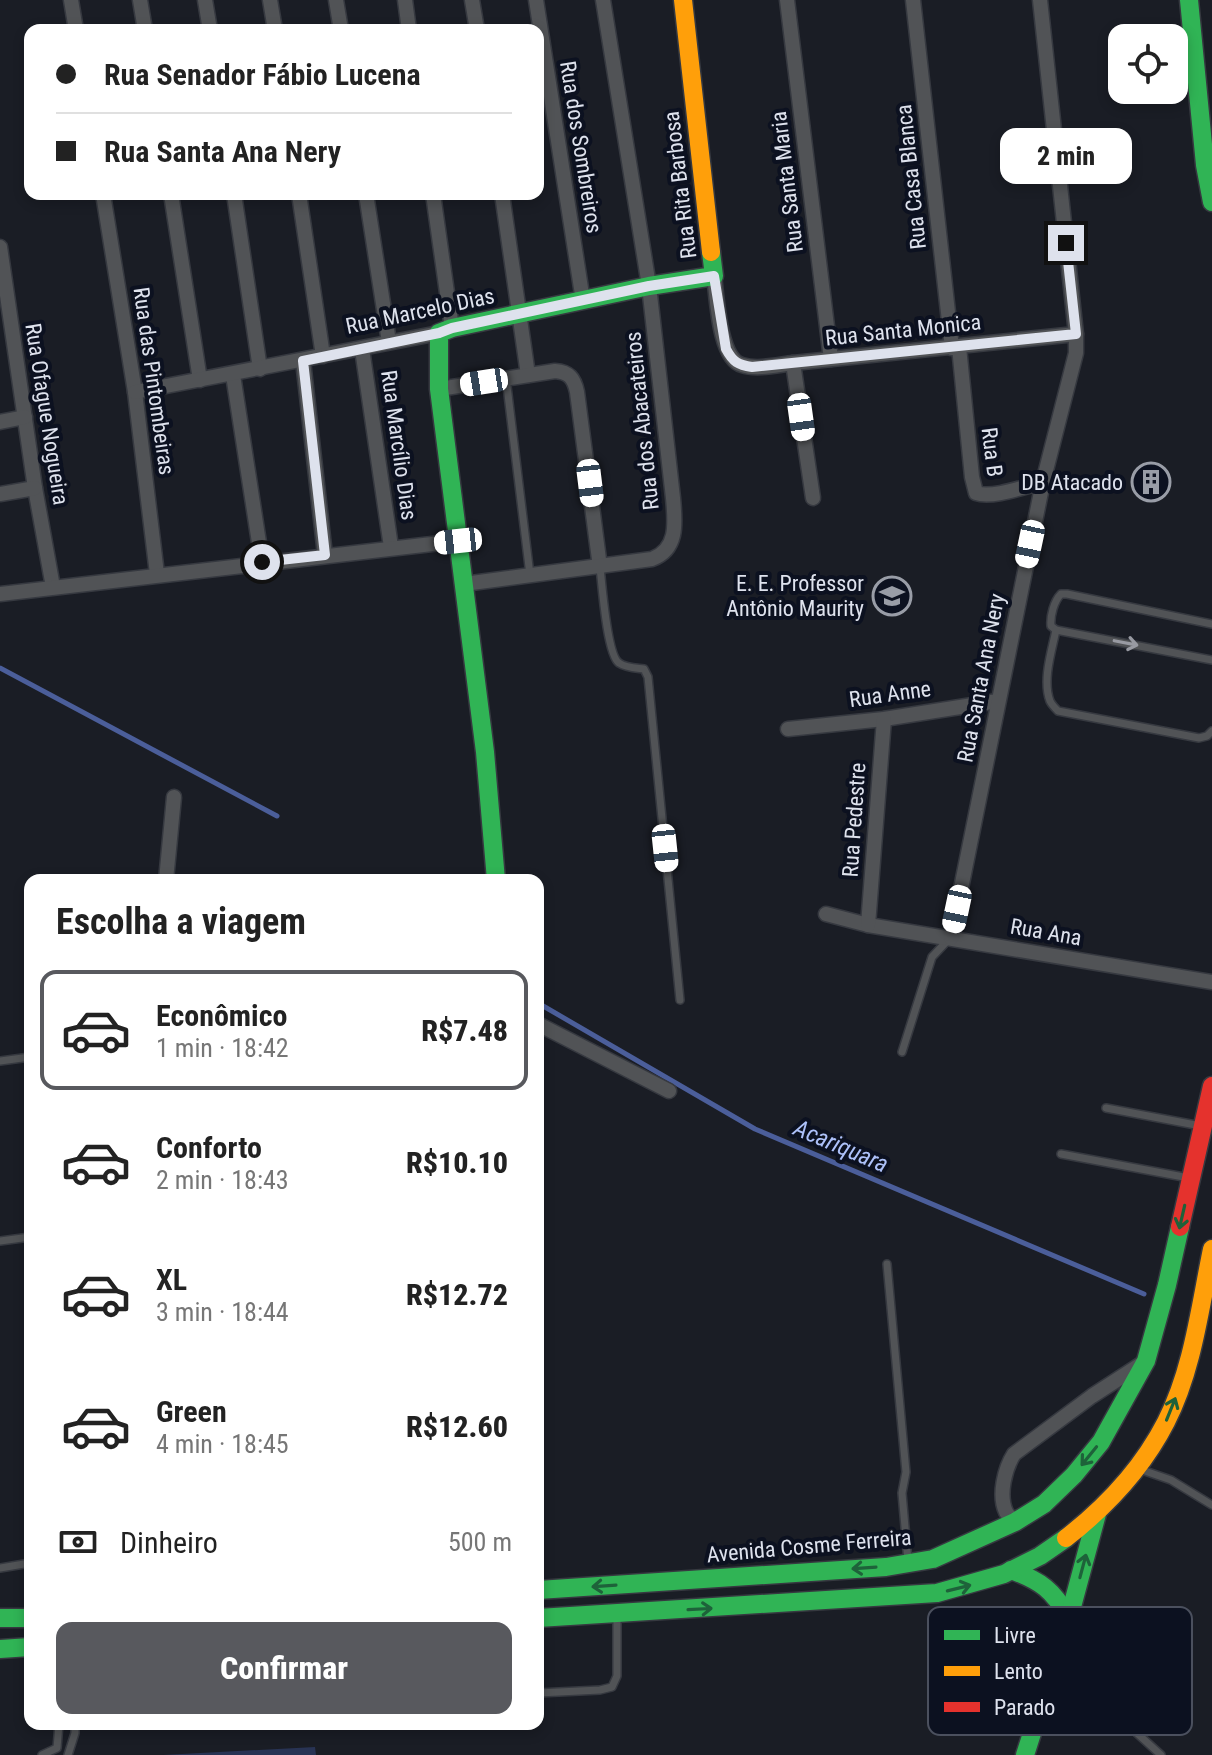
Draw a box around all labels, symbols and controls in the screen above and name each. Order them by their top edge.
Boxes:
map controls [1108,24,1188,104]
button: locate [1108,24,1188,104]
text: Rua Senador Fábio Lucena [104,57,421,92]
street label: Rua dos Sombreiros [555,59,607,235]
street label: Rua Casa Blanca [891,103,931,251]
street label: Rua Rita Barbosa [659,110,701,260]
street label: Rua Santa Maria [766,110,808,254]
callout: 2 min [1000,127,1132,183]
text: Rua Santa Ana Nery [104,134,341,169]
text: 2 min [1037,141,1095,171]
route end [1048,225,1084,261]
street label: Rua Marcelo Dias [343,283,497,339]
street label: Rua das Pintombeiras [128,286,180,476]
street label: Rua Santa Monica [824,309,982,351]
street label: Rua Ofague Nogueira [20,321,74,507]
street label: Rua dos Abacateiros [620,331,664,511]
car [458,366,510,398]
street label: Rua Marcílio Dias [376,368,422,522]
car [786,392,816,442]
street label: Rua B [977,426,1007,478]
car [575,458,605,508]
building icon: DB Atacado [1130,461,1172,503]
place label: DB Atacado [1021,470,1123,495]
car [1013,518,1047,570]
car [433,527,483,555]
route start [244,544,280,580]
place label: E. E. Professor Antônio Maurity [726,571,864,621]
school or university icon: E. E. Professor Antônio Maurity [871,575,913,617]
street label: Rua Santa Ana Nery [952,591,1010,765]
one-way arrow [1113,637,1139,652]
street label: Rua Anne [848,676,932,712]
street label: Rua Pedestre [838,762,870,878]
car [651,823,679,873]
car [940,883,974,935]
text: Escolha a viagem [56,901,306,943]
street label: Rua Ana [1008,913,1084,951]
icon: car [60,994,132,1066]
text: Econômico [156,998,287,1033]
text: R$7.48 [421,1013,508,1048]
text: 1 min · 18:42 [156,1033,289,1063]
water label: Acariquara [789,1113,892,1178]
icon: car [60,1126,132,1198]
text: Conforto [156,1130,262,1165]
text: R$10.10 [406,1145,508,1180]
text: 2 min · 18:43 [156,1165,289,1195]
one-way arrow [1174,1203,1189,1229]
icon: car [60,1258,132,1330]
text: XL [156,1262,187,1297]
text: R$12.72 [406,1277,508,1312]
text: 3 min · 18:44 [156,1297,289,1327]
icon: car [60,1390,132,1462]
text: Green [156,1394,227,1429]
one-way arrow [1165,1397,1180,1422]
text: R$12.60 [406,1409,508,1444]
text: 4 min · 18:45 [156,1429,289,1459]
one-way arrow [1081,1445,1098,1466]
icon: cash [56,1520,100,1564]
text: Dinheiro [120,1525,218,1560]
street label: Avenida Cosme Ferreira [706,1525,912,1567]
text: 500 m [448,1527,512,1557]
one-way arrow [1076,1554,1091,1580]
one-way arrow [851,1561,877,1576]
one-way arrow [591,1579,618,1594]
one-way arrow [945,1579,971,1594]
one-way arrow [686,1601,713,1616]
legend [928,1607,1192,1735]
button: Confirmar [56,1622,512,1714]
text: Livre [994,1623,1036,1648]
text: Lento [994,1659,1043,1684]
text: Parado [994,1695,1055,1720]

